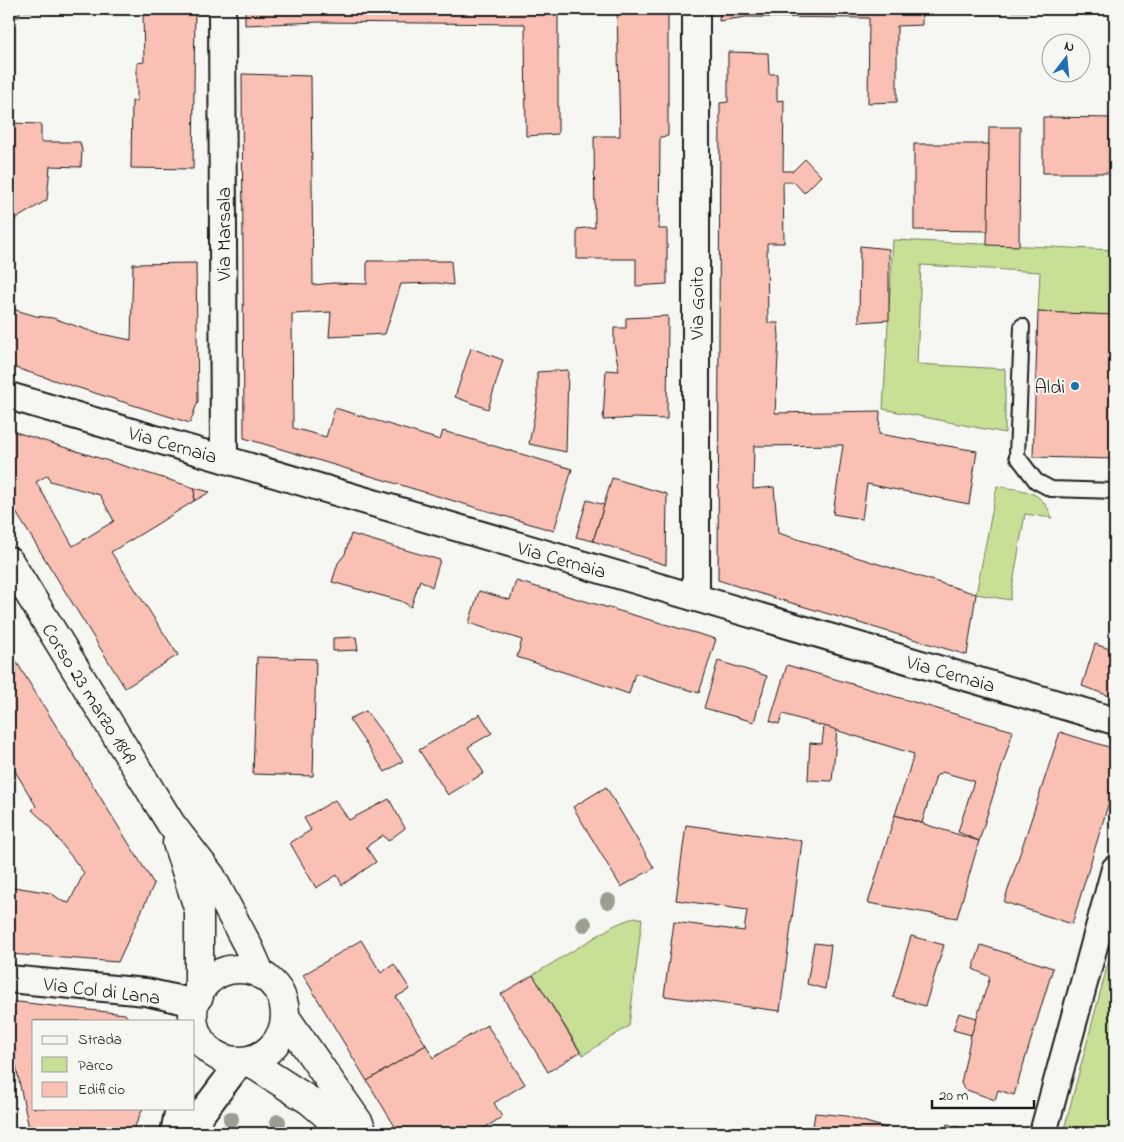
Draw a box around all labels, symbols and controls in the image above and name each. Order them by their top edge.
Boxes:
north arrow [1042,32,1092,82]
text: N [1062,36,1077,58]
street label: Via Marsala [211,187,240,282]
street label: Via Goito [684,266,713,341]
place label: Aldi [1034,374,1065,403]
marker: Aldi [1069,380,1081,392]
street label: Via Cernaia [124,420,220,473]
street label: Via Cernaia [513,535,609,588]
street label: Corso 23 marzo 1849 [33,618,143,770]
street label: Via Cernaia [902,649,998,702]
street label: Via Col di Lana [41,971,162,1014]
legend [32,1020,195,1110]
text: Strada [78,1029,122,1051]
text: Parco [78,1055,113,1077]
scale bar [932,1077,1034,1109]
text: Edificio [78,1079,125,1101]
text: 20 m [939,1085,969,1107]

